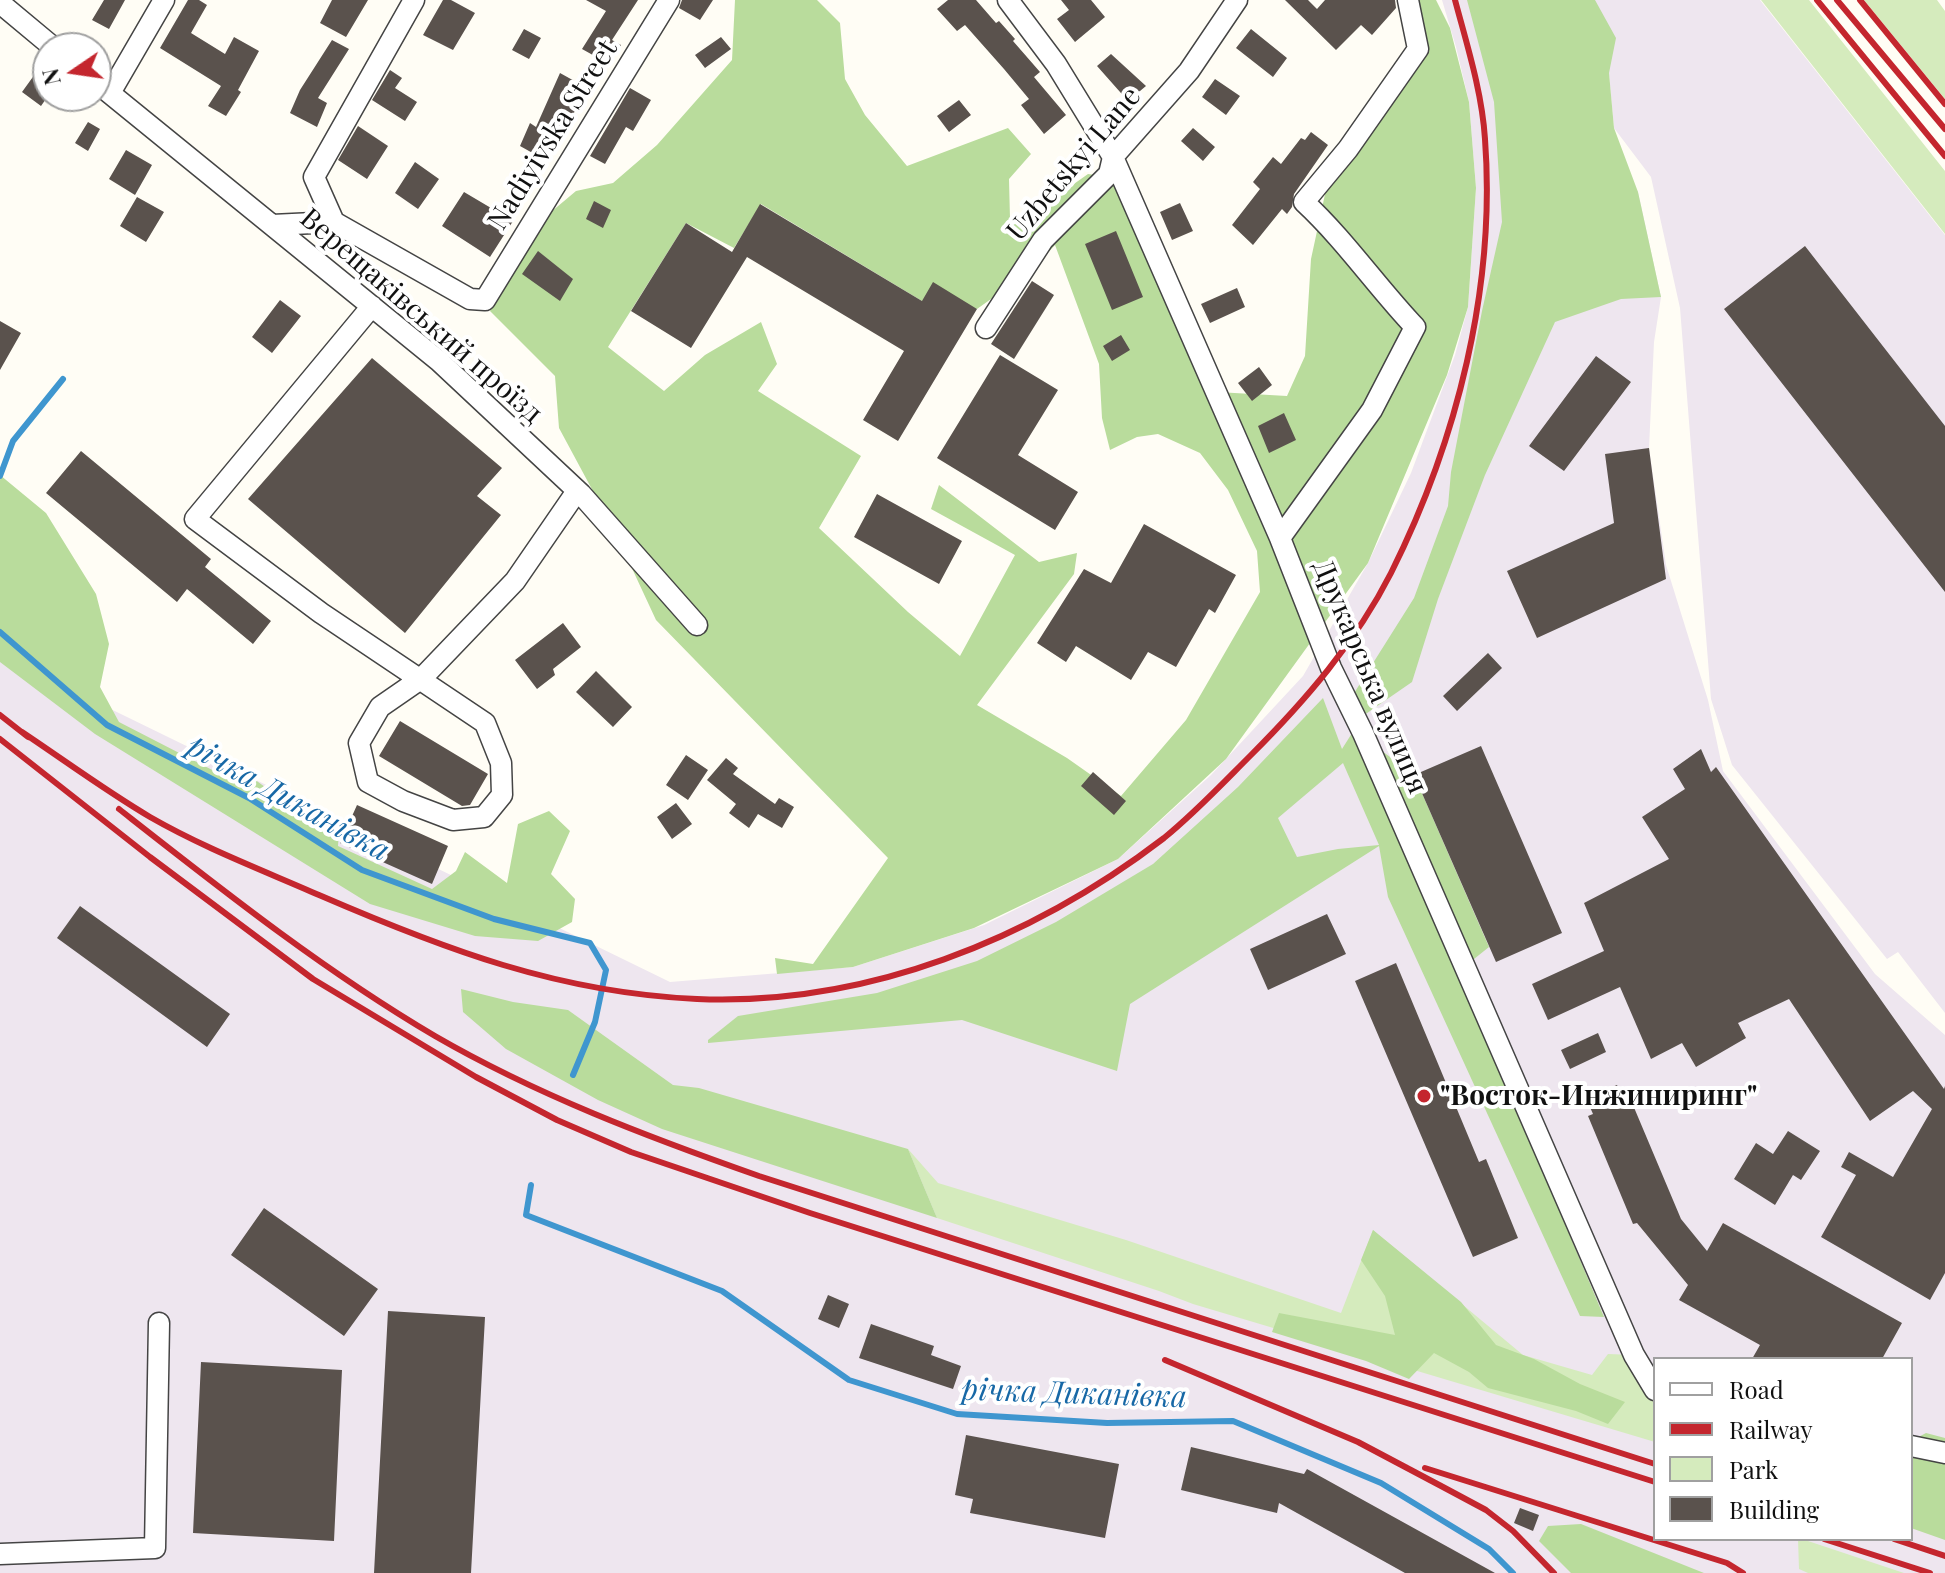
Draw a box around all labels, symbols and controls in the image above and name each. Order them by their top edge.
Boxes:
north arrow [32,32,112,112]
street label: Nadiyivska Street [481,34,625,236]
text: N [34,66,67,88]
street label: Uzbetskyi Lane [1000,80,1148,248]
street label: Верещаківський проїзд [293,202,549,430]
street label: Друкарська вулиця [1306,555,1434,799]
water label: річка Диканівка [181,729,395,869]
place label: "Восток-Инжиниринг" [1440,1079,1757,1113]
marker: "Восток-Инжиниринг" [1415,1087,1433,1105]
legend [1653,1357,1913,1541]
water label: річка Диканівка [961,1372,1187,1416]
text: Road [1729,1373,1784,1405]
text: Railway [1729,1413,1813,1445]
text: Park [1729,1453,1778,1485]
text: Building [1729,1493,1819,1525]

